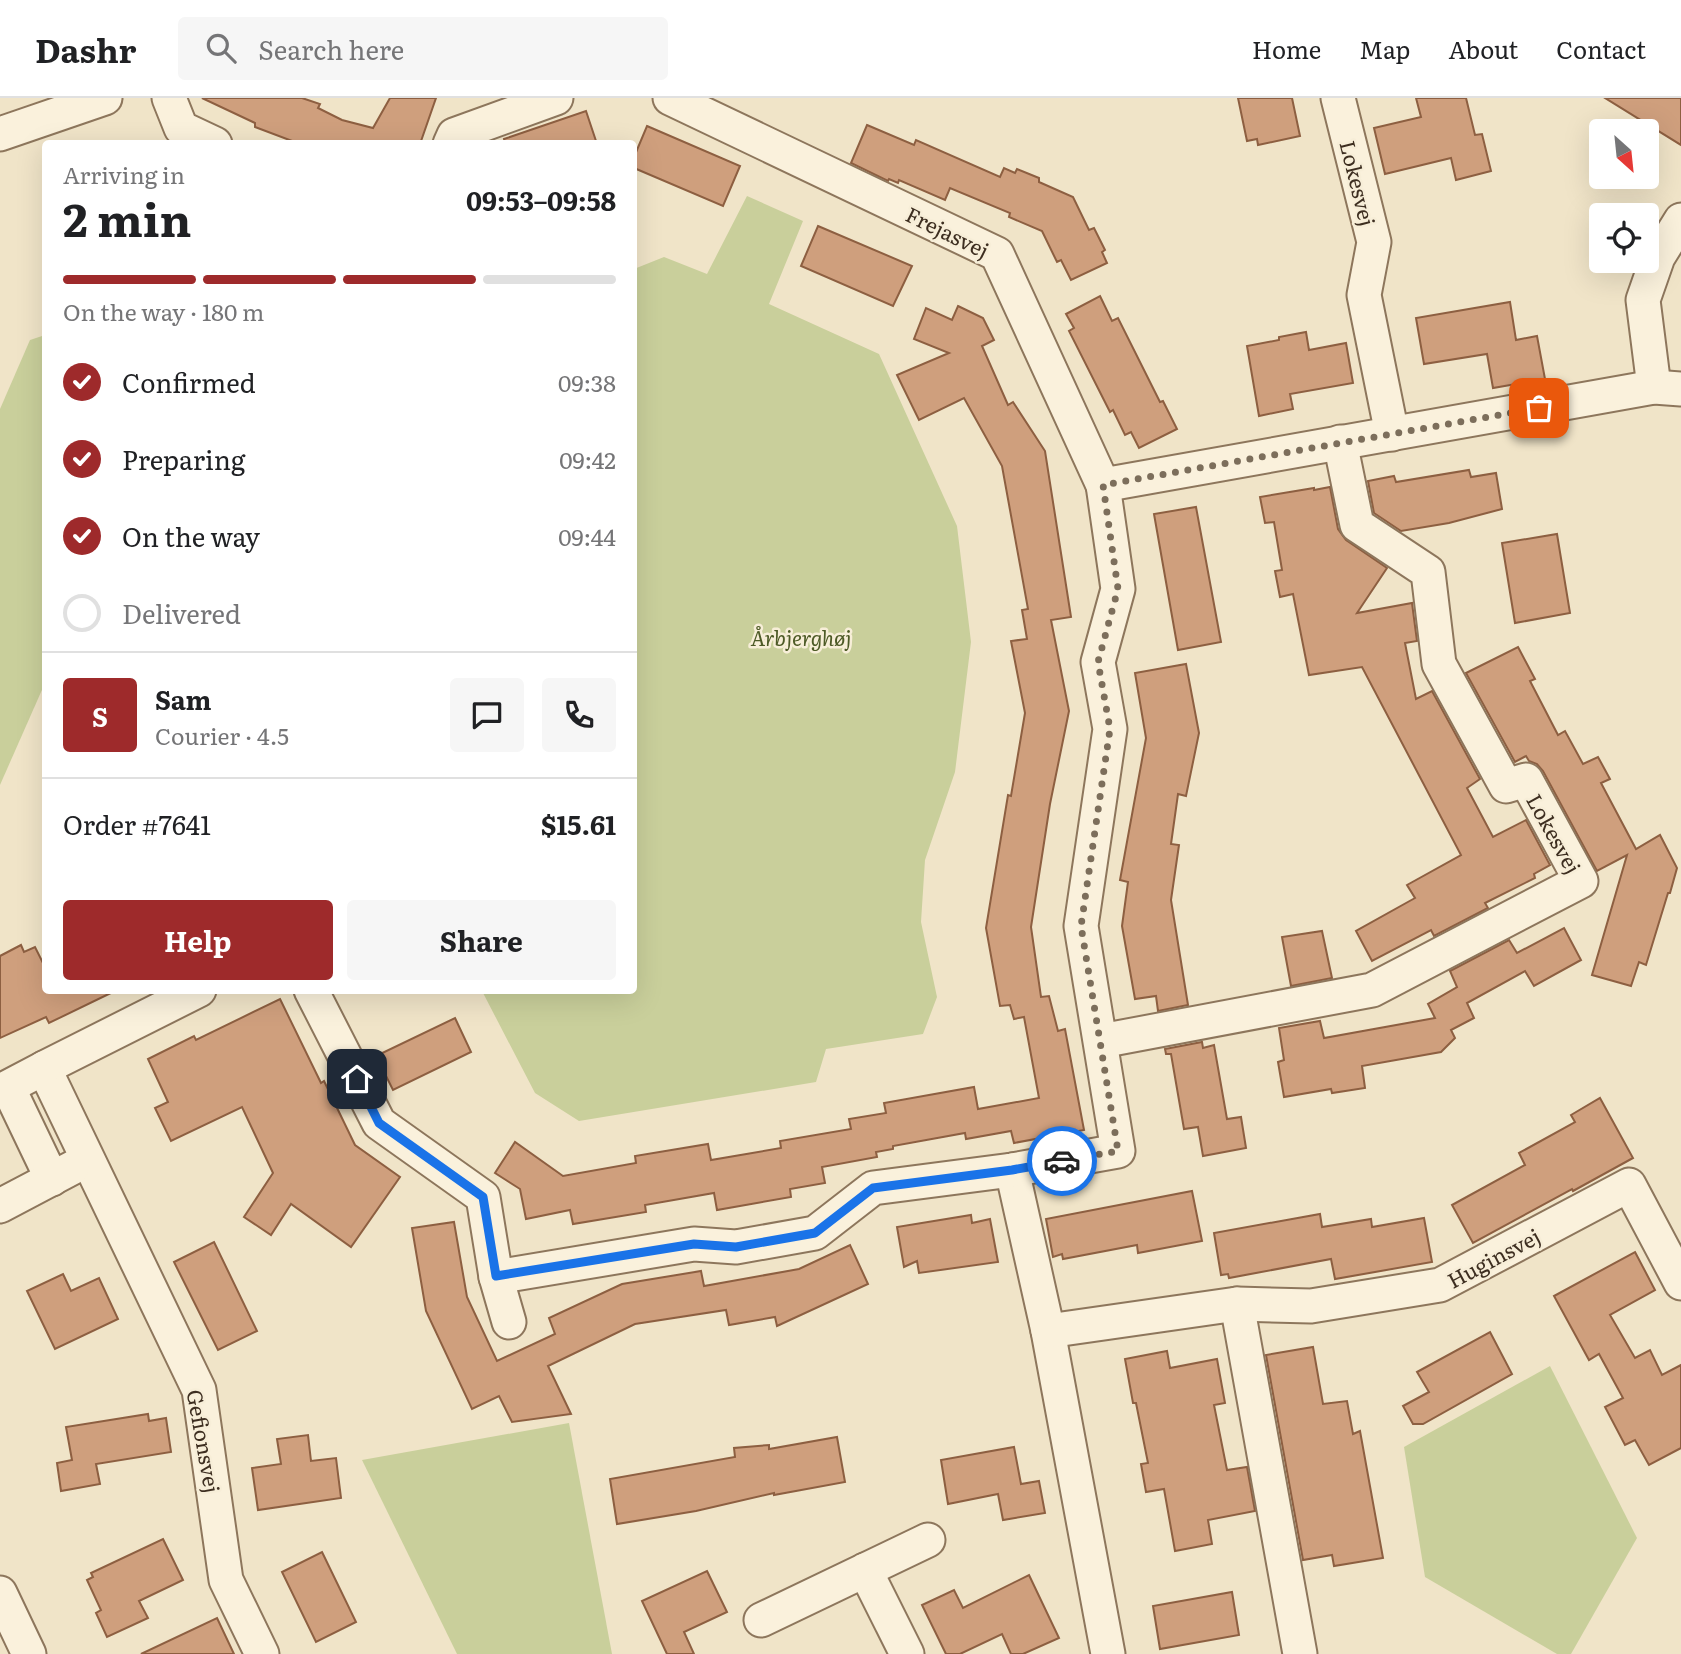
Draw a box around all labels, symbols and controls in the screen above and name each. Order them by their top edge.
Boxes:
search box [178,17,668,80]
text: Dashr [35,24,136,73]
icon: search [202,29,240,67]
text: Search here [258,29,404,68]
text: Home [1252,31,1321,66]
text: Map [1359,31,1410,66]
text: About [1448,31,1518,66]
text: Contact [1556,31,1646,66]
north arrow [1589,119,1659,189]
map controls [1589,119,1659,273]
street label: Lokesvej [1333,137,1385,229]
text: Arriving in [63,157,185,191]
text: 09:53–09:58 [466,180,616,219]
text: 2 min [63,183,192,251]
street label: Frejasvej [901,198,995,264]
button: locate [1589,203,1659,273]
text: On the way · 180 m [63,294,264,328]
text: Confirmed [122,362,256,401]
icon: check [63,363,101,401]
text: 09:38 [558,365,616,399]
pin [1509,378,1569,438]
icon: bag [1520,389,1558,427]
text: Preparing [122,439,245,478]
icon: check [63,440,101,478]
text: 09:42 [559,442,616,476]
text: On the way [122,516,260,555]
icon: check [63,517,101,555]
text: 09:44 [558,519,616,553]
text: Delivered [122,593,241,632]
park label: Årbjerghøj [750,621,852,652]
button: chat [450,678,524,752]
button: phone [542,678,616,752]
text: Sam [155,679,211,718]
text: S [92,696,108,735]
text: Courier · 4.5 [155,718,289,752]
street label: Lokesvej [1520,787,1590,879]
text: Order #7641 [63,804,211,843]
text: $15.61 [541,804,616,843]
button: Help [63,900,333,980]
button: Share [347,900,616,980]
pin [327,1049,387,1109]
icon: home [338,1060,376,1098]
courier [1027,1126,1097,1196]
icon: car [1043,1142,1081,1180]
street label: Huginsvej [1441,1219,1545,1295]
street label: Gefionsvej [181,1387,229,1495]

